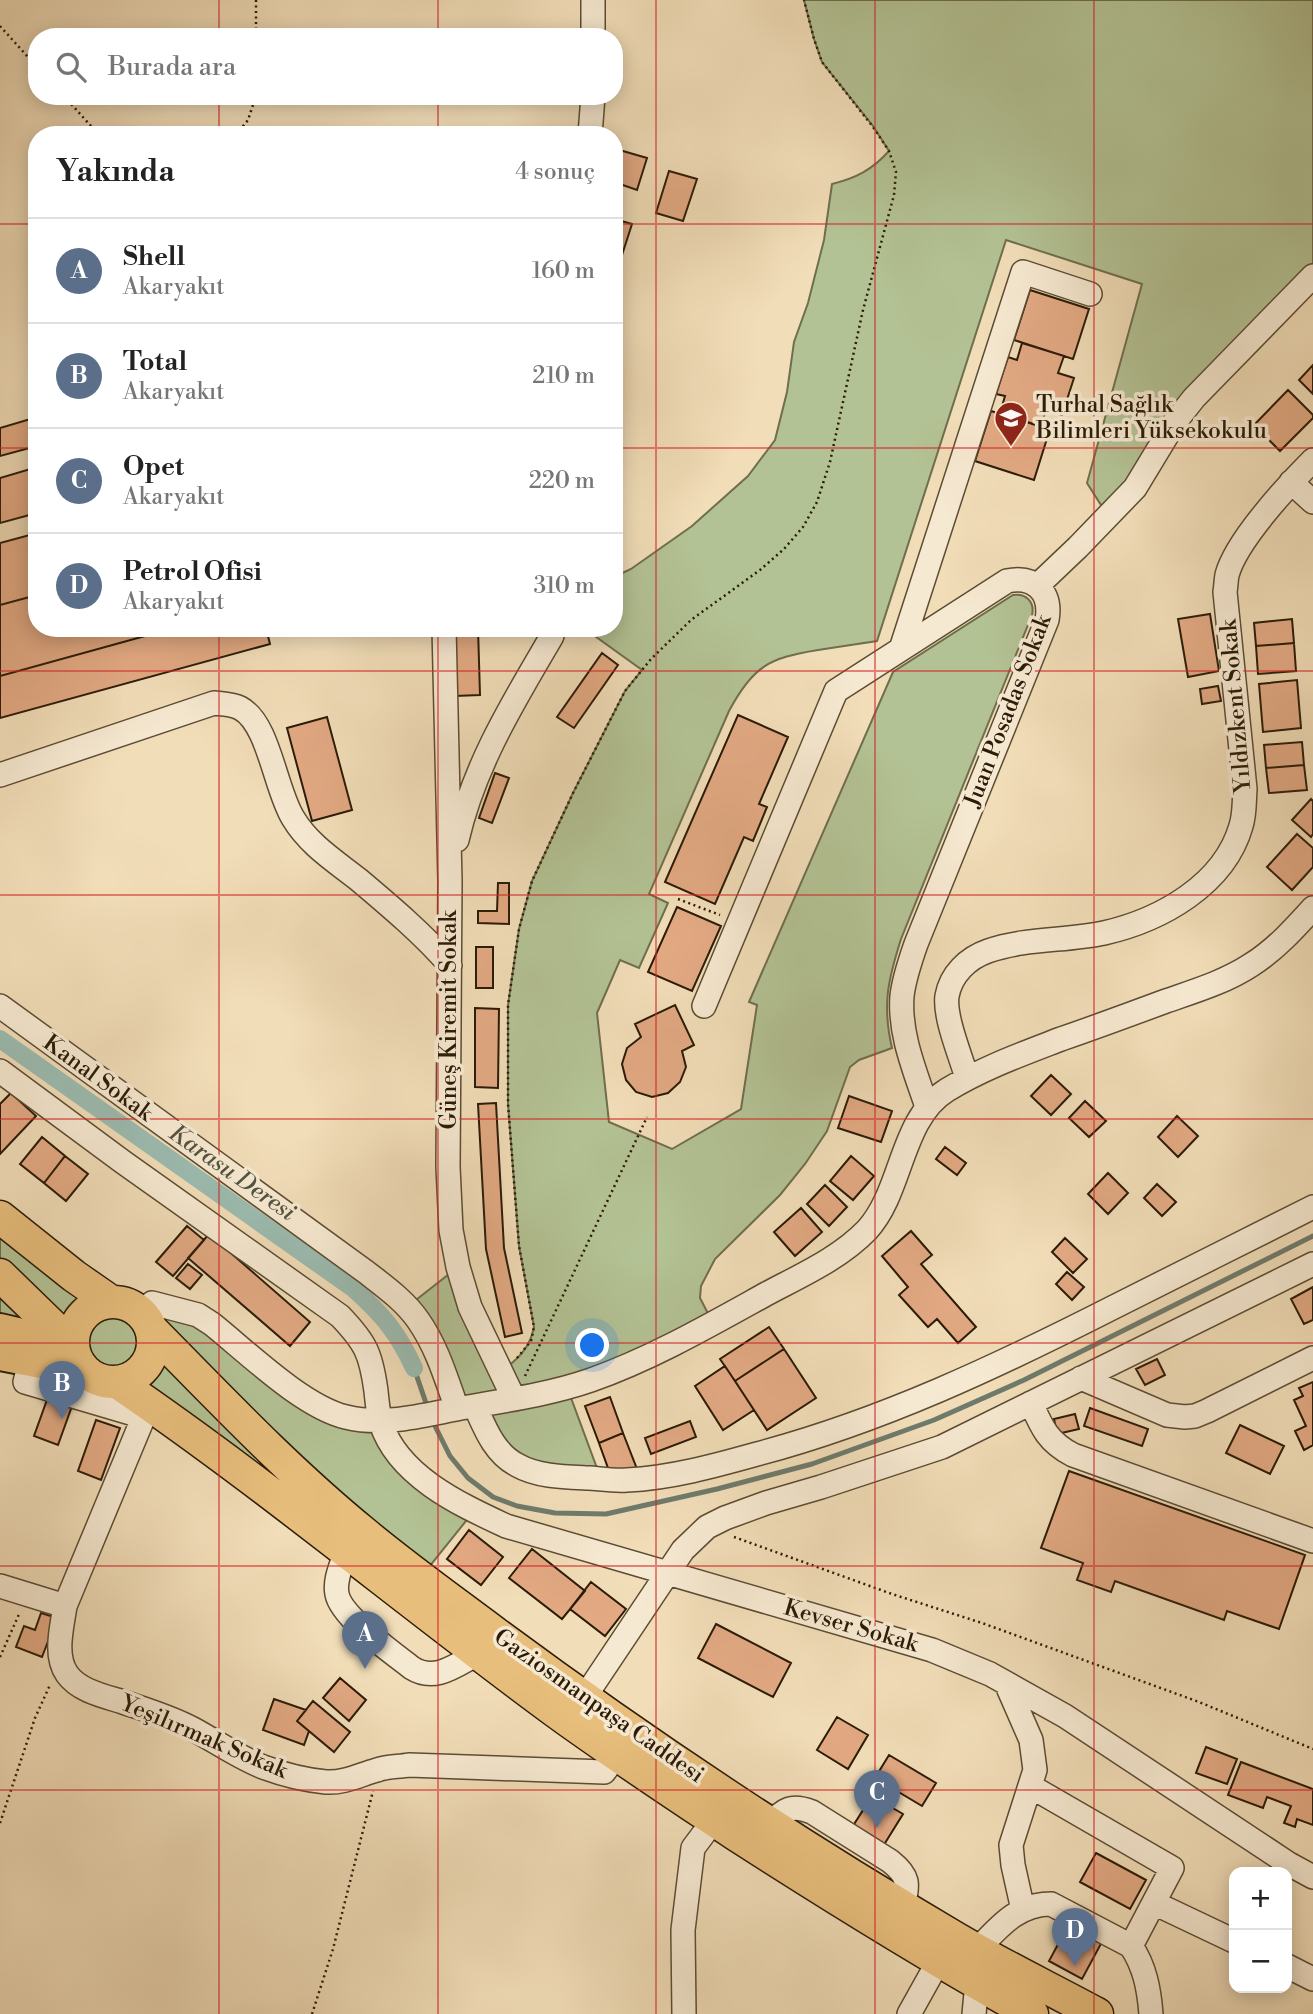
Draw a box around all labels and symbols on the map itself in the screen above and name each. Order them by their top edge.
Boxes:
place label: Turhal Sağlık Bilimleri Yüksekokulu [1035,391,1267,445]
school or university icon: Turhal Sağlık Bilimleri Yüksekokulu [992,399,1030,448]
street label: Juan Posadas Sokak [958,610,1058,812]
street label: Yıldızkent Sokak [1214,617,1258,795]
street label: Güneş Kiremit Sokak [435,909,463,1130]
street label: Kanal Sokak [38,1029,159,1128]
water label: Karasu Deresi [163,1118,302,1228]
your location [575,1328,609,1362]
pin: B [39,1361,85,1419]
street label: Kevser Sokak [781,1593,922,1659]
pin: A [342,1611,388,1669]
street label: Gaziosmanpaşa Caddesi [489,1623,709,1789]
street label: Yeşilırmak Sokak [115,1689,293,1785]
pin: C [854,1770,900,1828]
pin: D [1052,1908,1098,1966]

